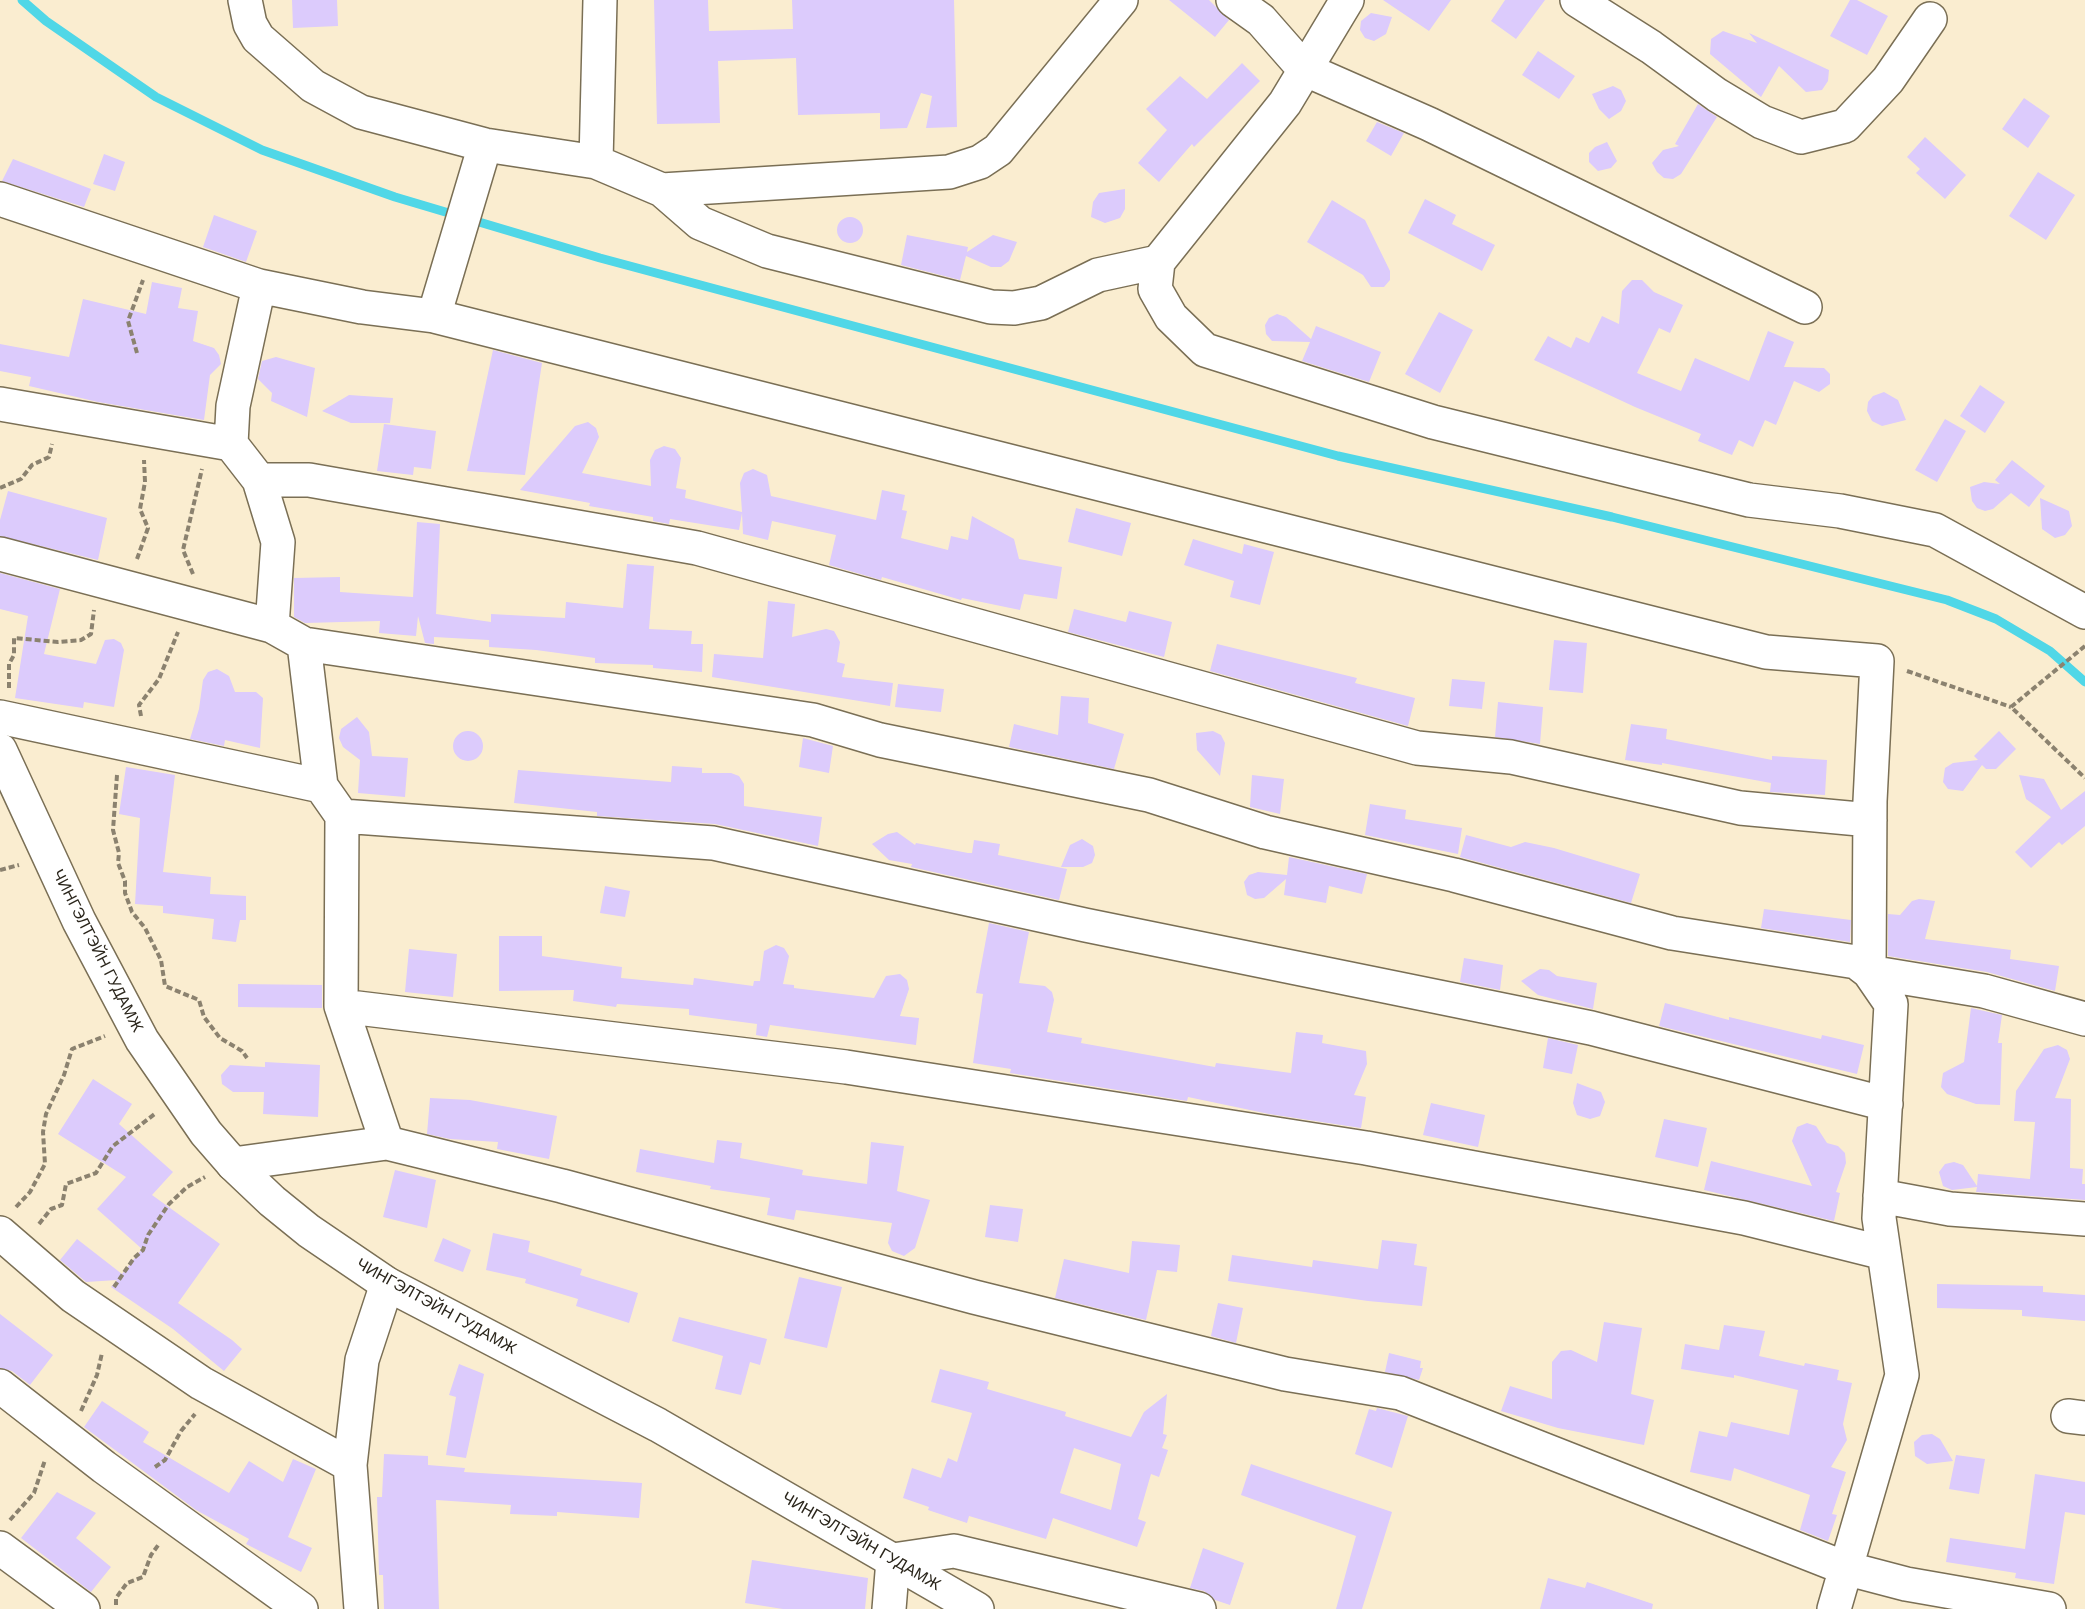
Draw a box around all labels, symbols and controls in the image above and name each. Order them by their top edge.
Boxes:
street label: ЧИНГЭЛТЭЙН ГУДАМЖ [48,866,146,1036]
street label: ЧИНГЭЛТЭЙН ГУДАМЖ [353,1255,519,1359]
street label: ЧИНГЭЛТЭЙН ГУДАМЖ [778,1489,944,1595]

